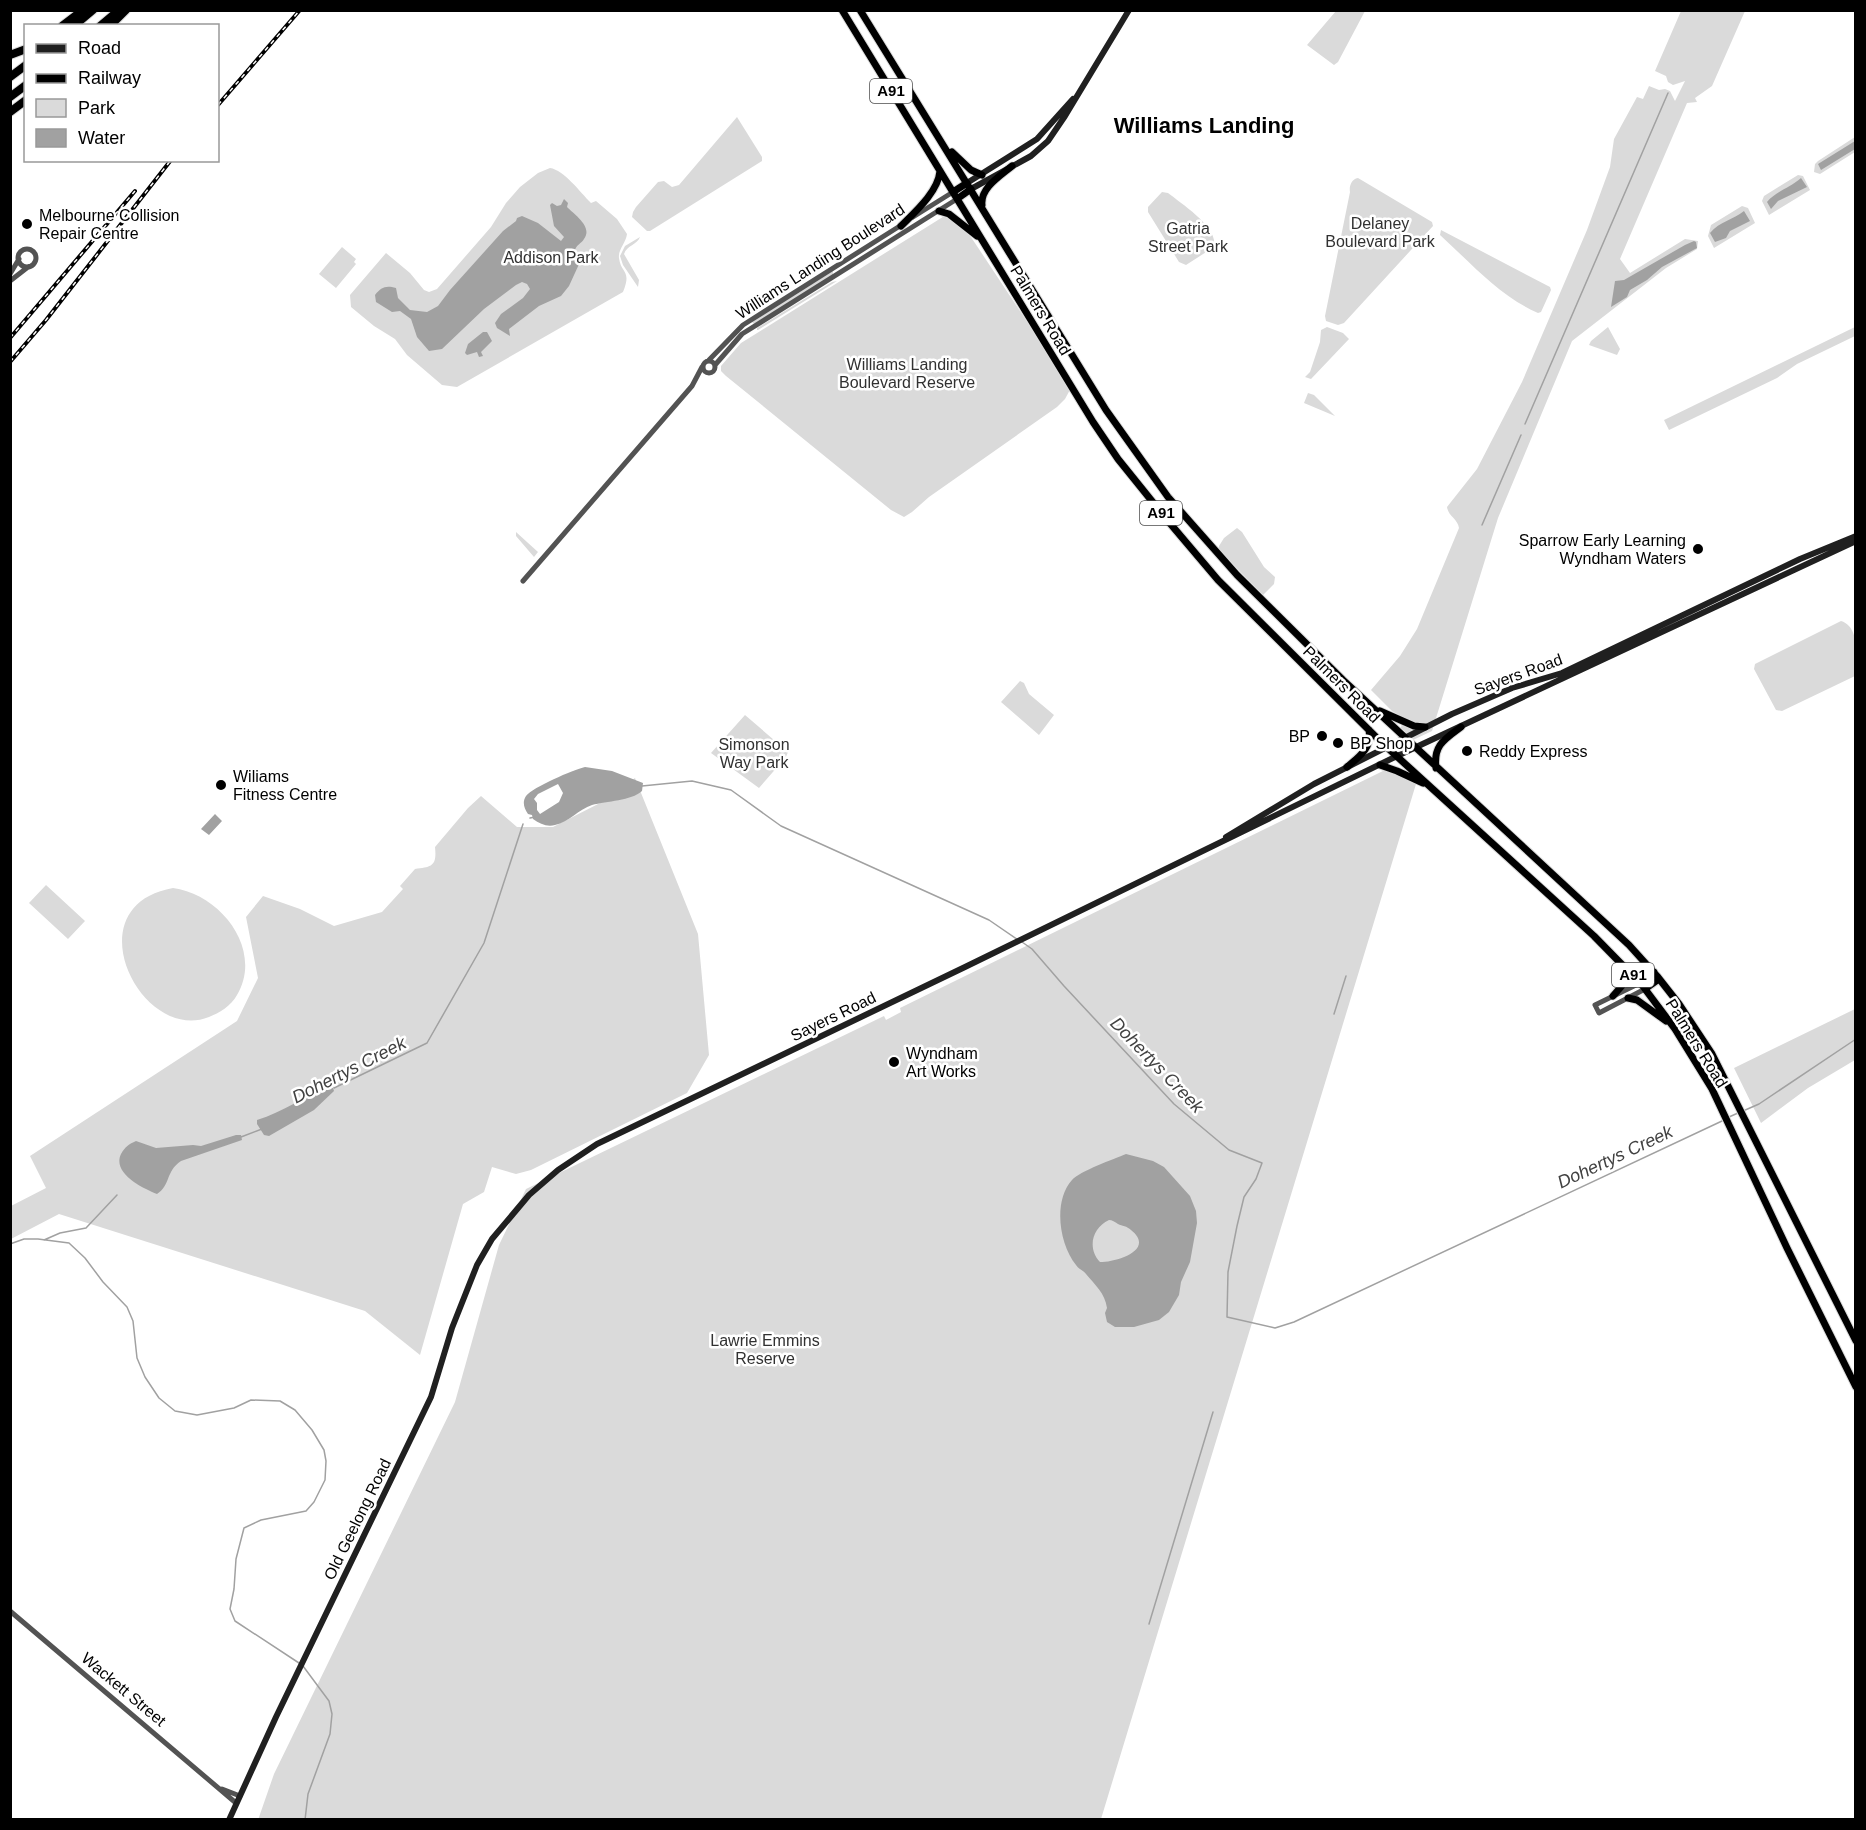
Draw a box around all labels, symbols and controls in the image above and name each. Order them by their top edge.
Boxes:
legend [24,24,219,162]
text: Road [78,38,121,58]
text: Railway [78,68,141,88]
road number: A91 [870,79,912,103]
text: Park [78,98,116,118]
district label: Williams Landing [1114,113,1294,138]
text: Water [78,128,125,148]
street label: Williams Landing Boulevard [733,201,908,322]
place label: Melbourne Collision Repair Centre [39,207,180,242]
park label: Delaney Boulevard Park [1325,215,1436,250]
marker: Melbourne Collision Repair Centre [20,217,34,231]
park label: Gatria Street Park [1148,220,1229,255]
park label: Addison Park [503,249,600,266]
street label: Palmers Road [1007,262,1074,358]
park label: Williams Landing Boulevard Reserve [839,356,975,391]
road number: A91 [1140,501,1182,525]
place label: Sparrow Early Learning Wyndham Waters [1519,532,1686,567]
marker: Sparrow Early Learning Wyndham Waters [1691,542,1705,556]
street label: Palmers Road [1300,643,1383,726]
street label: Sayers Road [1472,651,1565,698]
place label: BP [1289,728,1310,745]
marker: BP [1315,729,1329,743]
place label: BP Shop [1350,735,1413,752]
park label: Simonson Way Park [718,736,790,771]
marker: BP Shop [1331,736,1345,750]
place label: Reddy Express [1479,743,1588,760]
marker: Reddy Express [1460,744,1474,758]
place label: Wiliams Fitness Centre [233,768,337,803]
marker: Wiliams Fitness Centre [214,778,228,792]
road number: A91 [1612,963,1654,987]
street label: Sayers Road [788,989,879,1044]
street label: Palmers Road [1663,996,1731,1091]
water label: Dohertys Creek [1106,1013,1208,1118]
water label: Dohertys Creek [289,1032,410,1107]
place label: Wyndham Art Works [906,1045,978,1080]
marker: Wyndham Art Works [887,1055,901,1069]
water label: Dohertys Creek [1554,1121,1677,1192]
park label: Lawrie Emmins Reserve [710,1332,820,1367]
street label: Old Geelong Road [321,1456,394,1583]
street label: Wackett Street [78,1649,170,1730]

